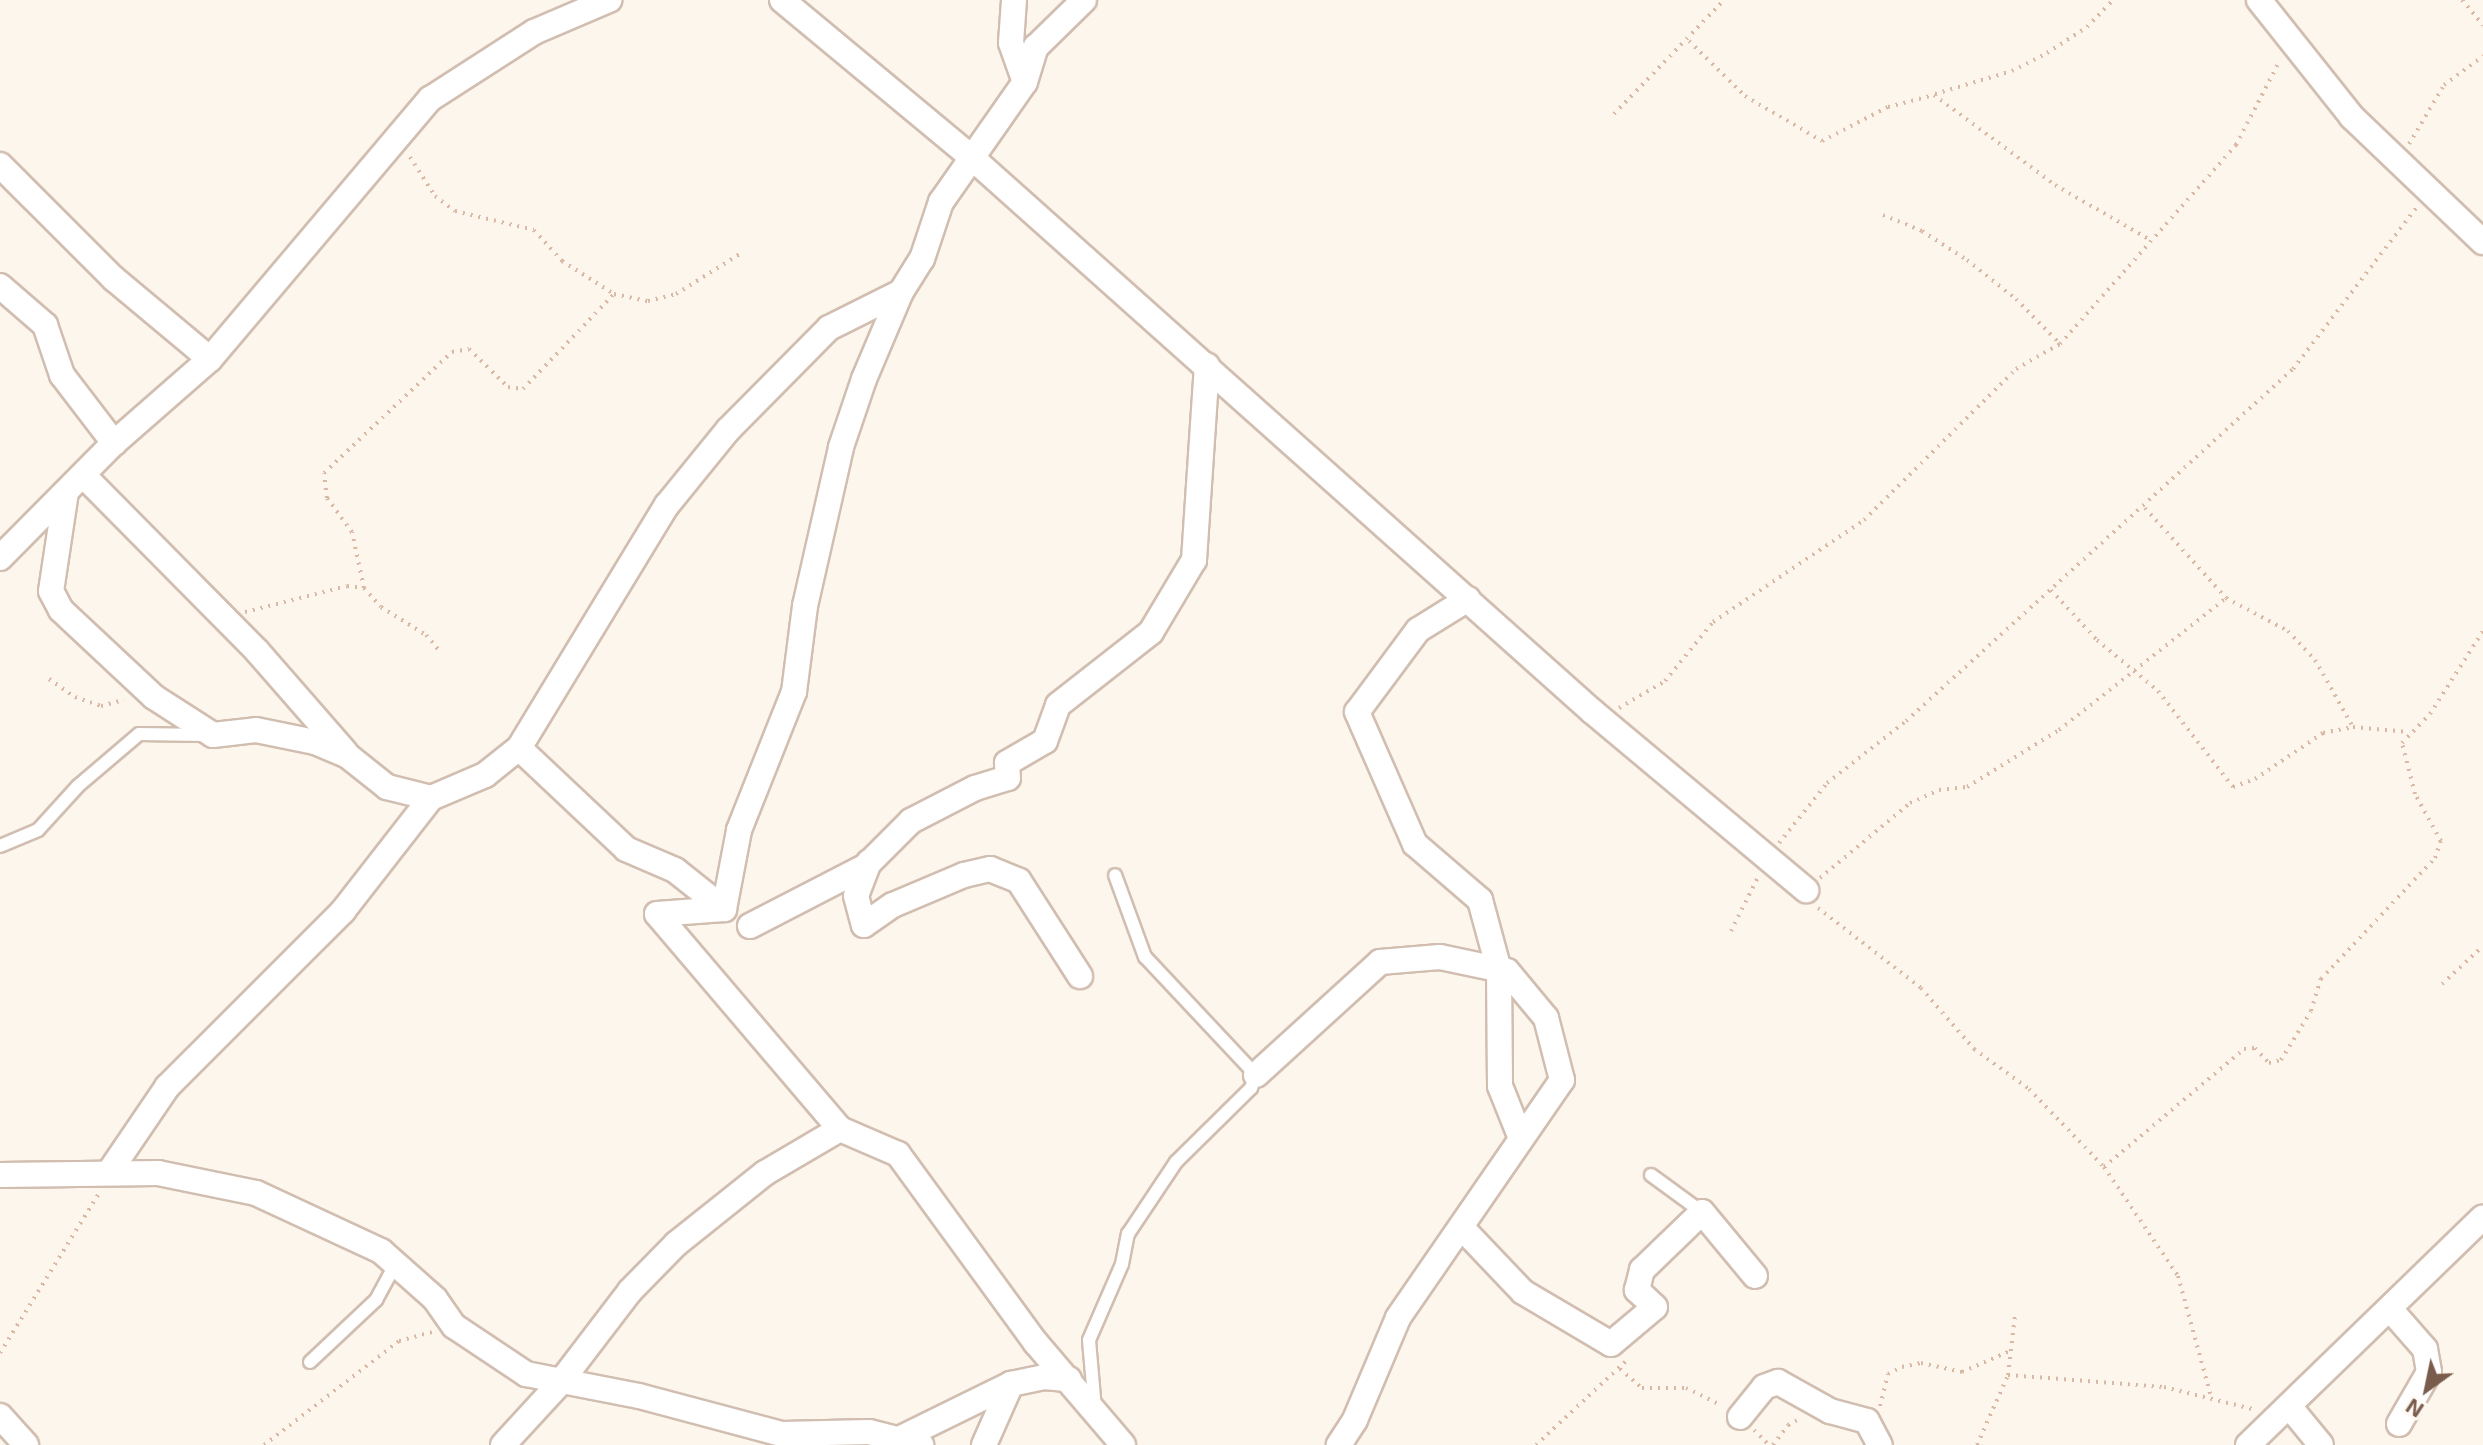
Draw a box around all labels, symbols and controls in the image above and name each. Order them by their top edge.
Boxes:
north arrow [2387,1349,2467,1429]
text: N [2400,1394,2428,1424]

